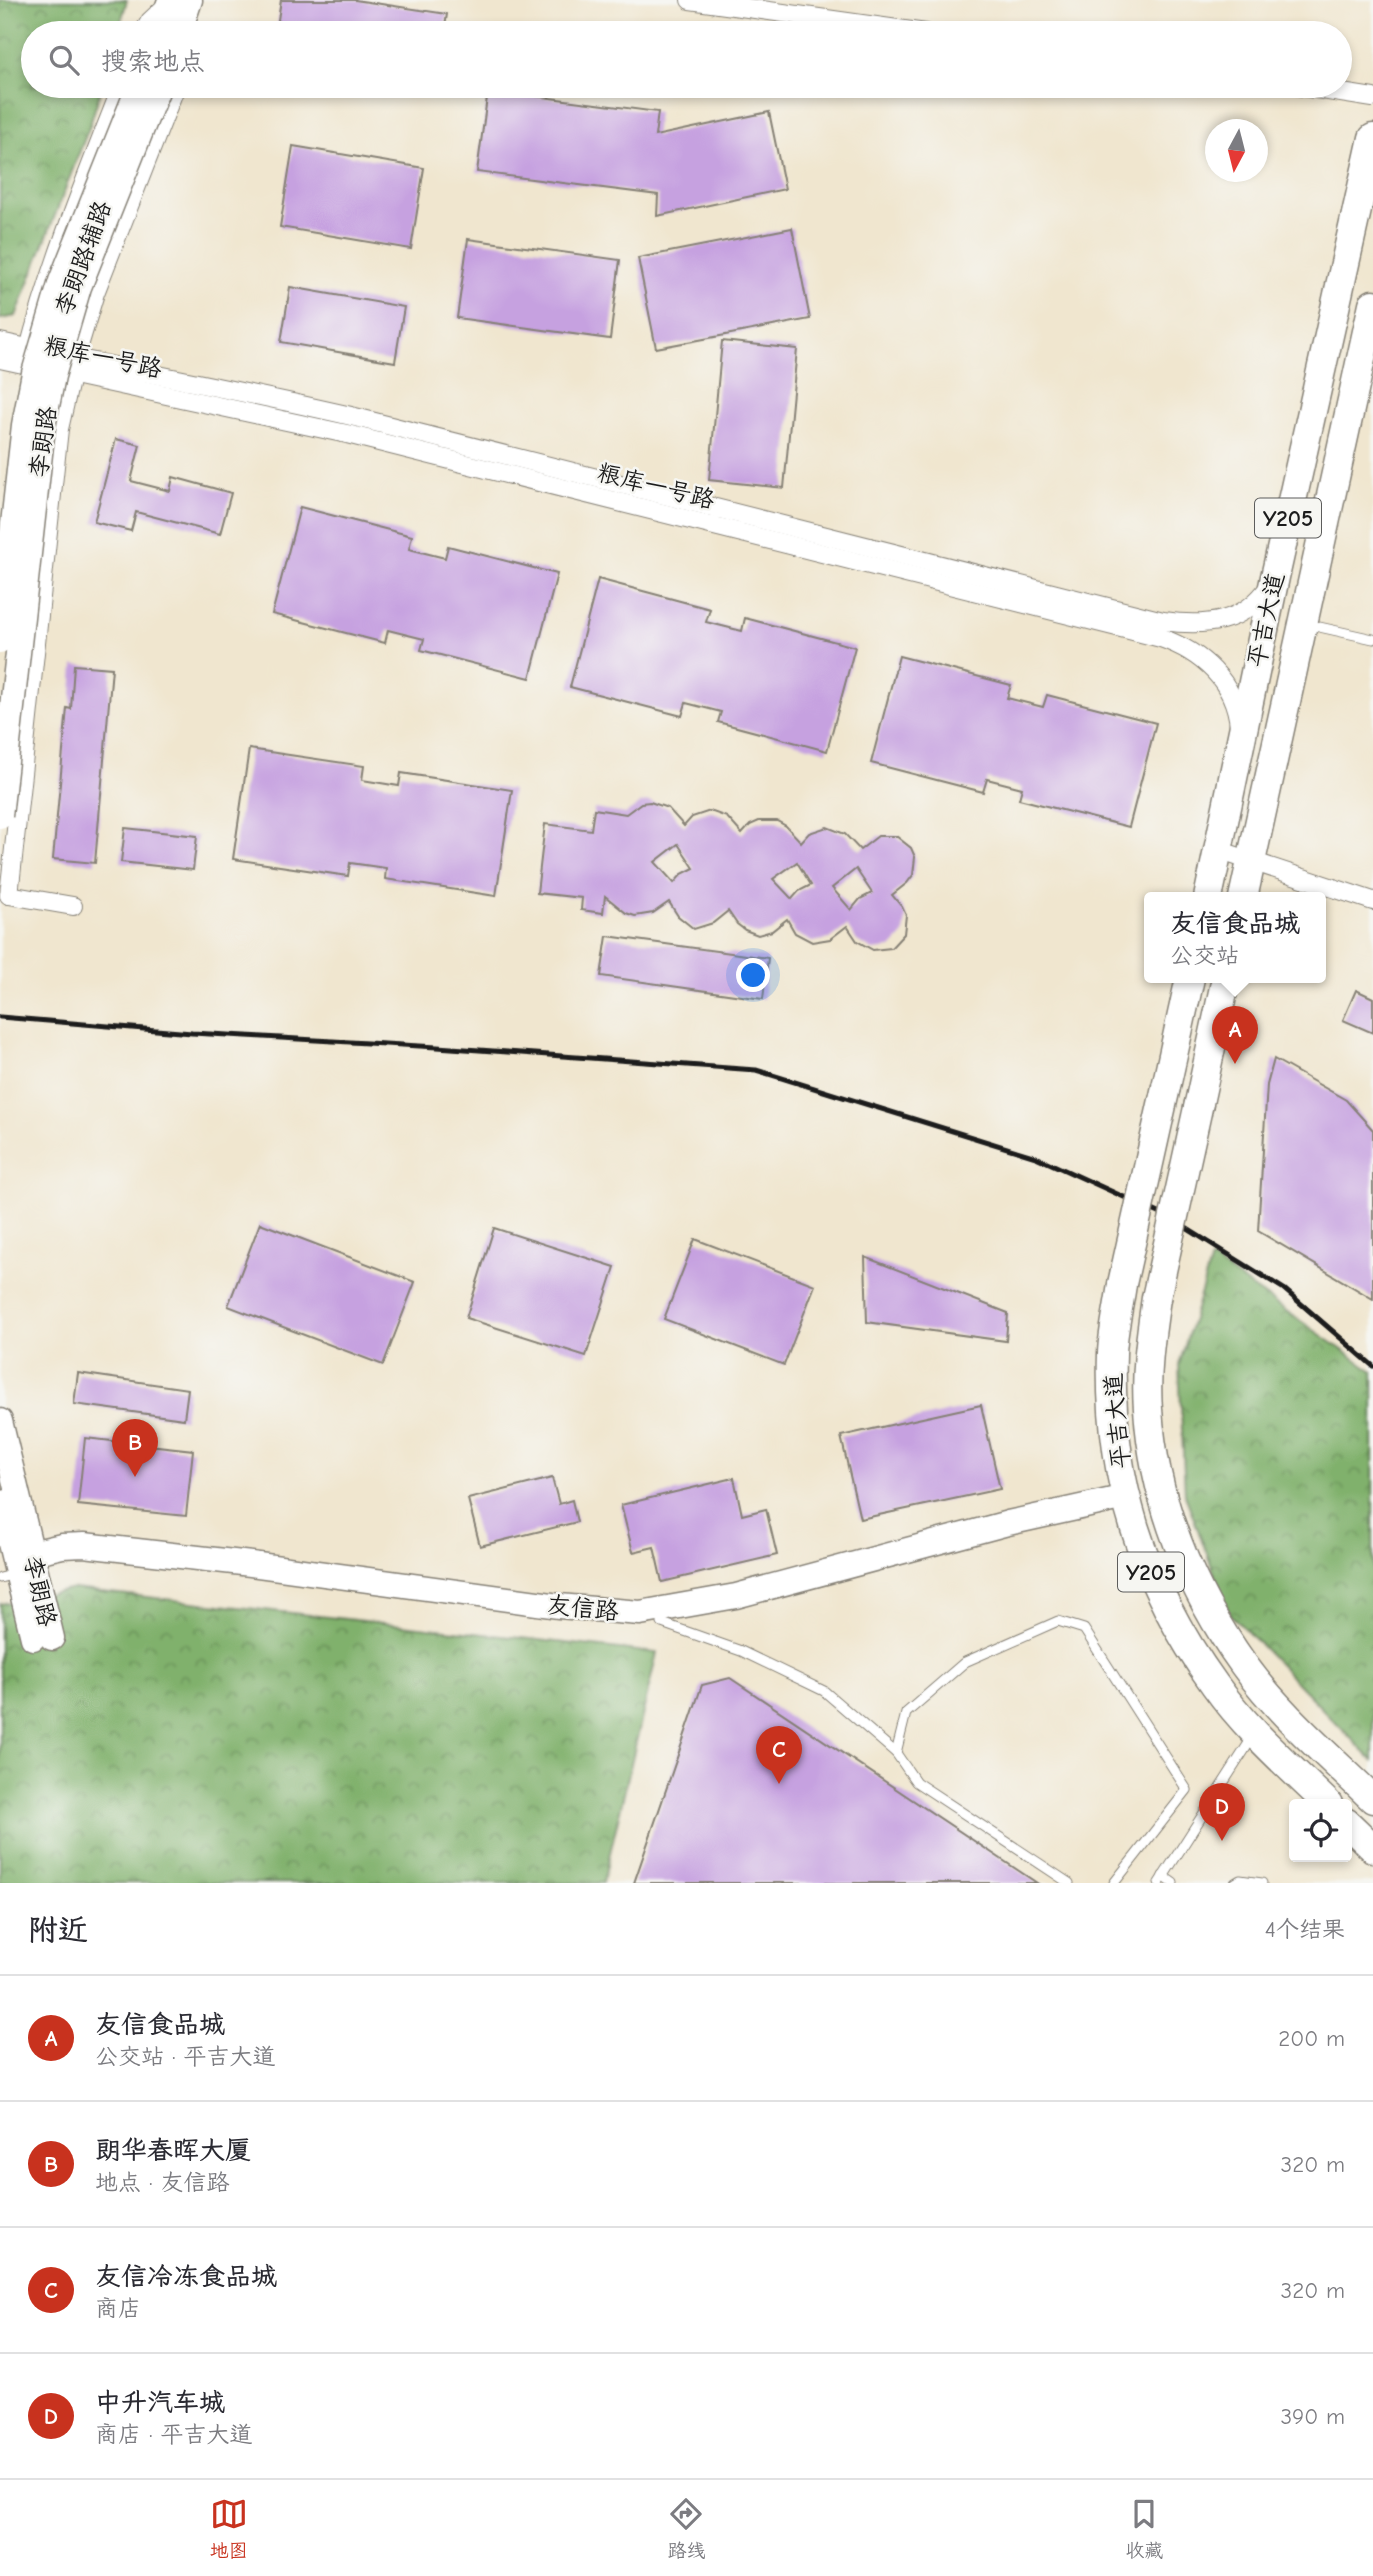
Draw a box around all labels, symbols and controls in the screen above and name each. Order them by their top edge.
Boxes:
search box [21,21,1352,98]
icon: search [45,41,83,79]
text: 搜索地点 [101,47,205,77]
north arrow [1205,119,1268,182]
street label: 李朗路辅路 [49,197,117,319]
street label: 粮库一号路 [41,331,165,383]
street label: 李朗路 [24,404,62,480]
street label: 粮库一号路 [594,458,718,514]
road number: Y205 [1255,498,1321,538]
street label: 平吉大道 [1242,570,1290,670]
popup [1144,892,1326,983]
text: 友信食品城 [1170,909,1300,939]
text: 公交站 [1170,942,1239,969]
your location [736,958,770,992]
pin: A [1212,1006,1258,1064]
street label: 平吉大道 [1099,1372,1135,1470]
pin: B [112,1419,158,1477]
street label: 李朗路 [18,1553,62,1629]
road number: Y205 [1118,1553,1184,1592]
street label: 友信路 [546,1590,620,1626]
pin: C [756,1726,802,1784]
pin: D [1199,1783,1245,1841]
map controls [1289,1799,1352,1862]
button: locate [1289,1799,1352,1862]
text: 附近 [28,1913,88,1948]
text: 4个结果 [1265,1916,1345,1943]
text: 友信食品城 [95,2010,225,2040]
text: A [45,2025,57,2052]
text: 200 m [1278,2025,1345,2052]
text: 公交站 · 平吉大道 [95,2043,275,2070]
text: 朗华春晖大厦 [95,2136,251,2166]
text: B [44,2151,58,2178]
text: 320 m [1281,2151,1345,2178]
text: 地点 · 友信路 [95,2169,229,2196]
text: 友信冷冻食品城 [95,2262,277,2292]
text: C [44,2277,58,2304]
text: 320 m [1281,2277,1345,2304]
text: 商店 [95,2295,141,2322]
text: 中升汽车城 [95,2388,225,2418]
text: D [44,2403,58,2430]
text: 390 m [1280,2403,1345,2430]
text: 商店 · 平吉大道 [95,2421,252,2448]
tab: 地图 [210,2495,248,2562]
tab: 路线 [667,2495,705,2562]
tab: 收藏 [1125,2495,1163,2562]

